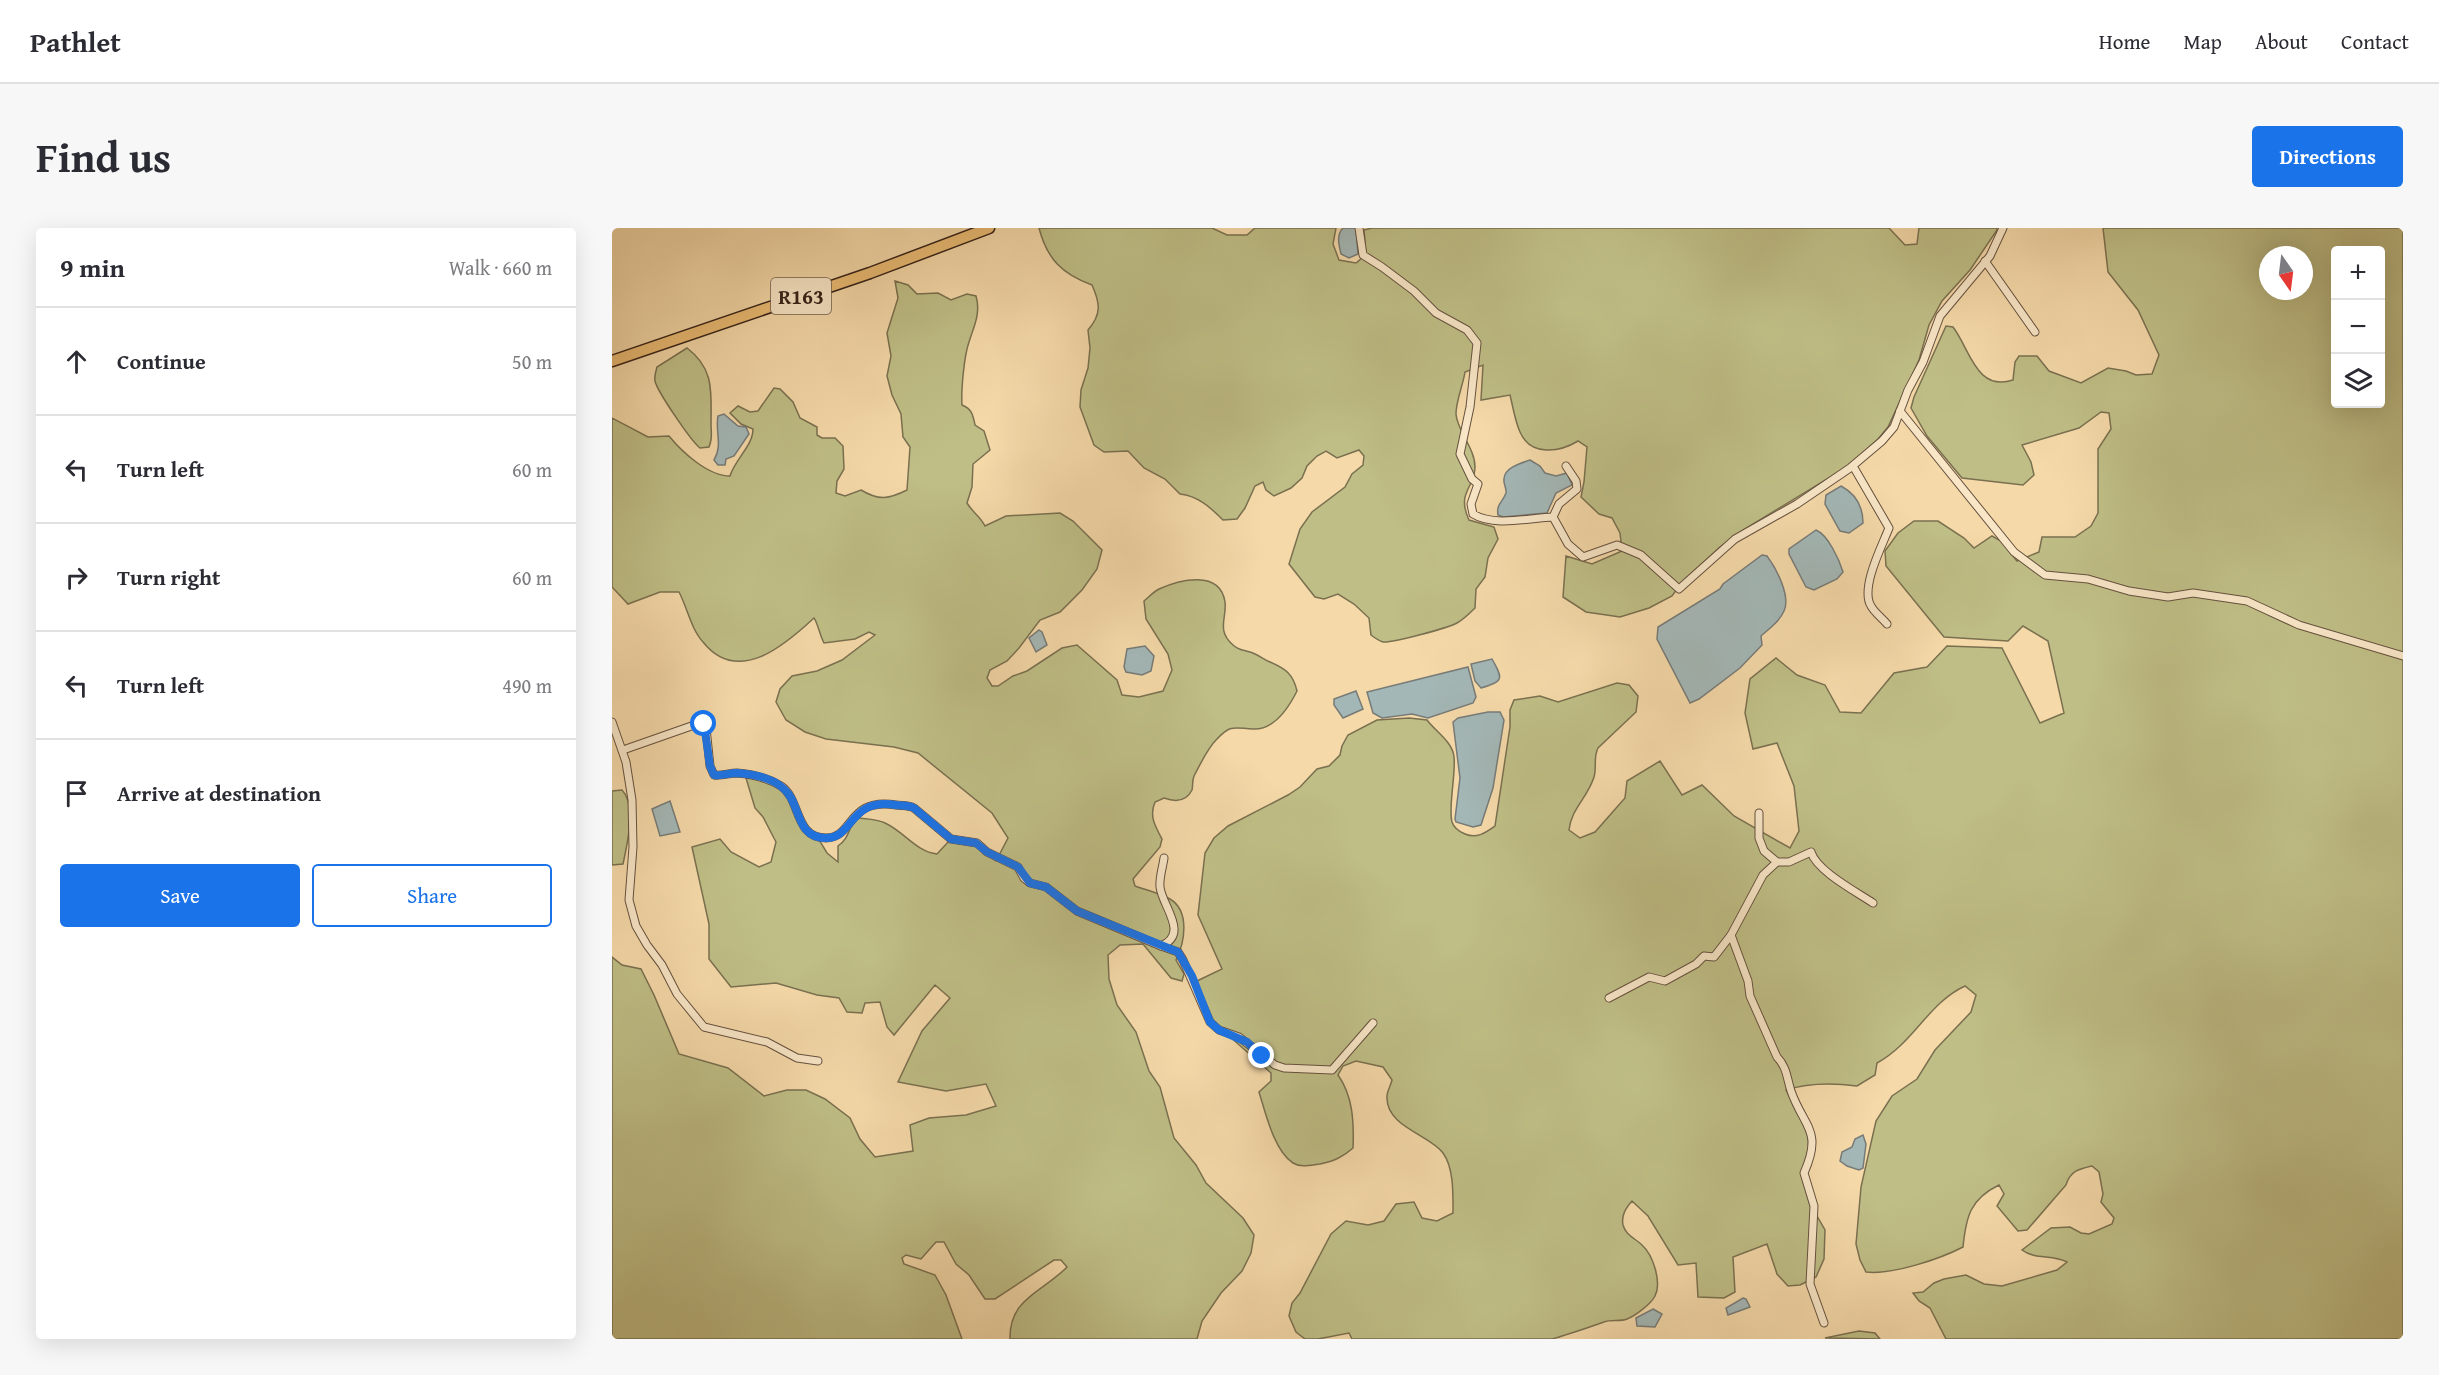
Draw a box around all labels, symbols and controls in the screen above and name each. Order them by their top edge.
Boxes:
text: Pathlet [30,21,121,62]
text: Home [2099,26,2150,57]
text: Map [2183,26,2222,57]
text: About [2255,26,2308,57]
text: Contact [2341,26,2409,57]
text: Find us [36,126,171,187]
button: Directions [2252,126,2403,187]
north arrow [2259,246,2313,300]
map controls [2331,246,2385,408]
button: + [2331,246,2385,300]
text: 9 min [60,248,125,287]
text: Walk · 660 m [449,253,552,282]
road number: R163 [771,278,831,314]
button: − [2331,300,2385,354]
icon: ahead [60,345,93,378]
text: Continue [117,345,206,377]
text: 50 m [512,347,552,376]
button: layers [2331,354,2385,408]
icon: left [60,453,93,486]
text: Turn left [117,453,204,485]
text: 60 m [512,455,552,484]
icon: right [60,561,93,594]
text: Turn right [117,561,220,593]
text: 60 m [512,563,552,592]
icon: left [60,669,93,702]
text: Turn left [117,669,204,701]
text: 490 m [502,671,552,700]
route start [690,710,716,736]
icon: arrive [60,777,93,810]
text: Arrive at destination [117,777,321,809]
button: Save [60,864,300,927]
button: Share [312,864,552,927]
route end [1248,1042,1274,1068]

